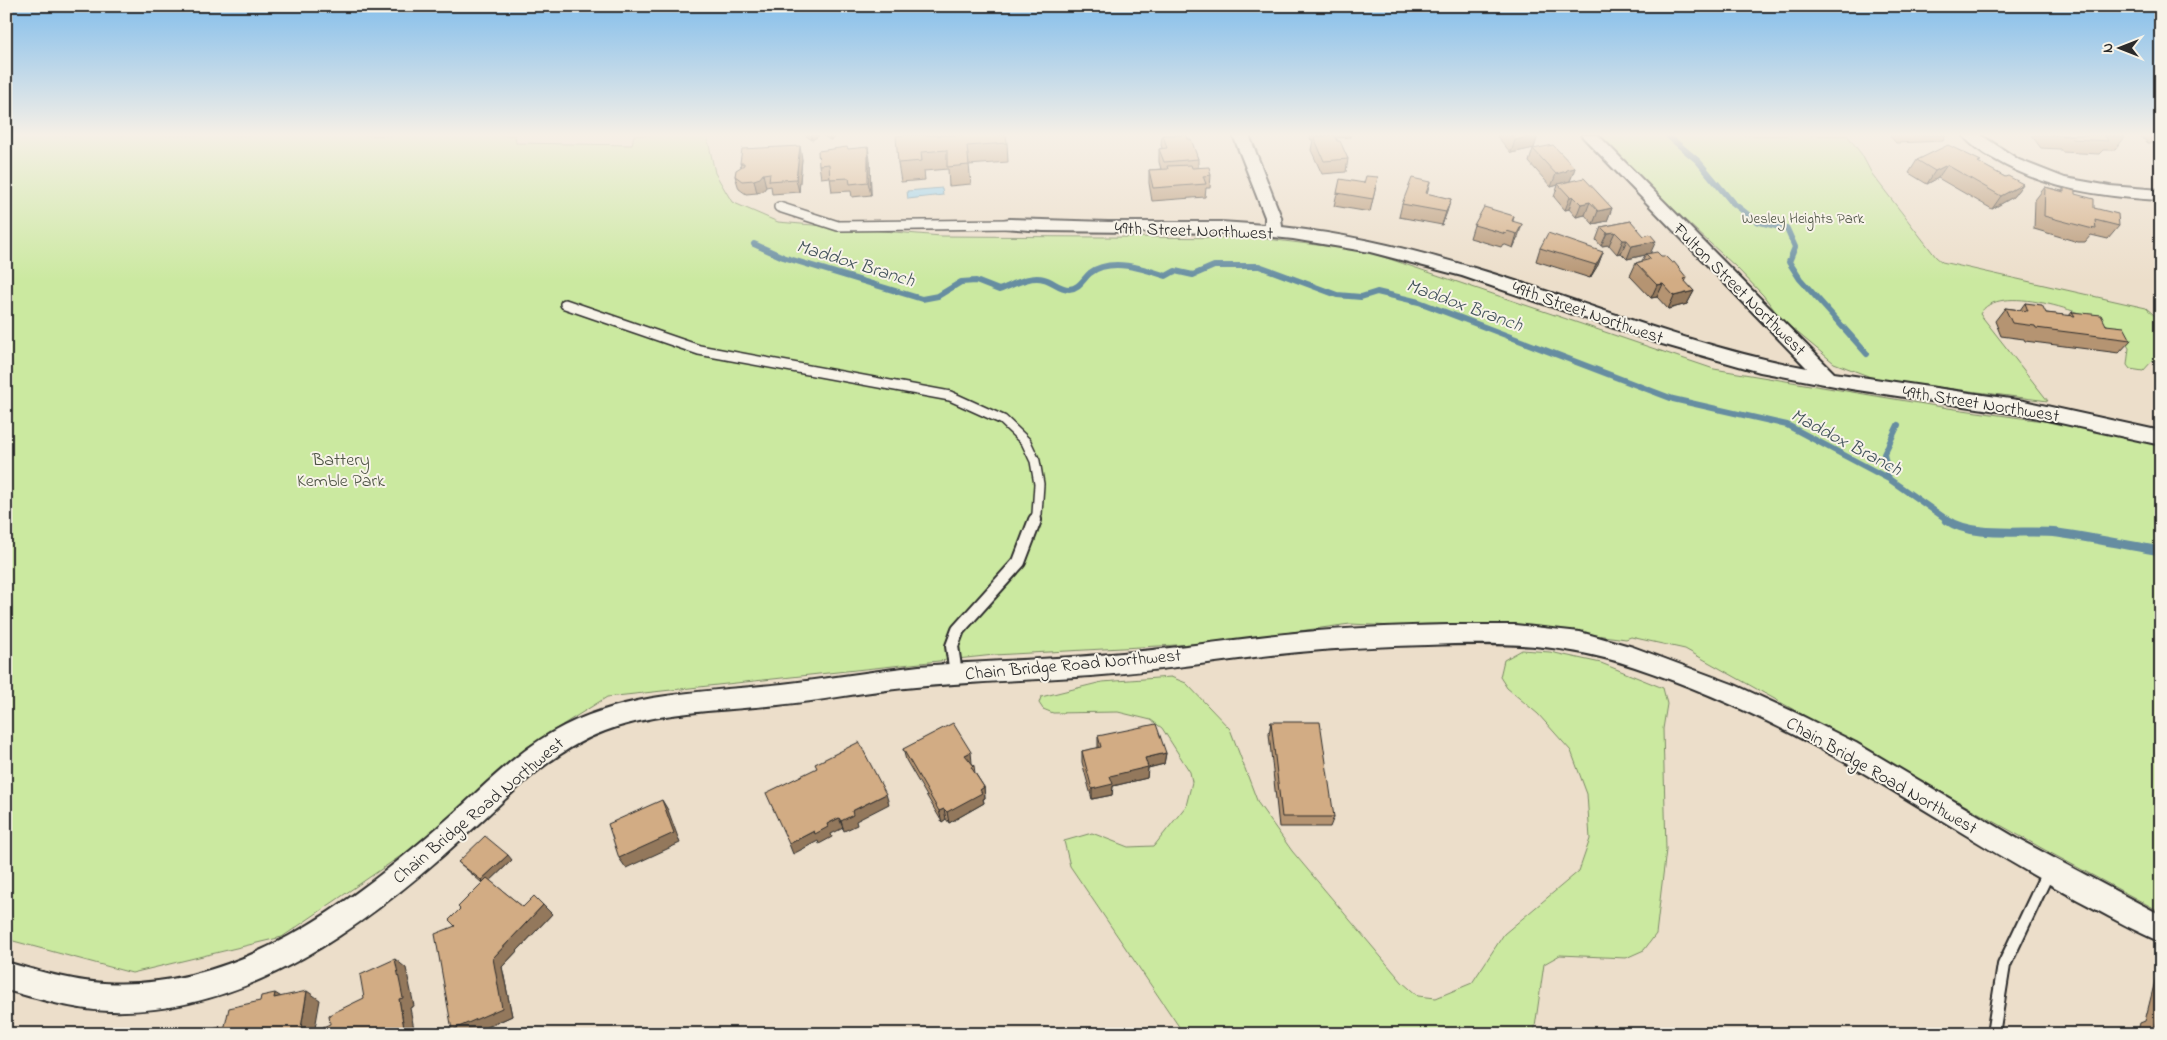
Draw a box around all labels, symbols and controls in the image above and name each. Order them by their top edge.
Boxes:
north arrow [2094,22,2144,72]
text: N [2098,43,2119,53]
park label: Wesley Heights Park [1742,208,1865,231]
street label: 49th Street Northwest [1114,216,1274,248]
street label: Fulton Street Northwest [1665,217,1811,363]
water label: Maddox Branch [793,234,919,295]
water label: Maddox Branch [1402,273,1527,340]
street label: 49th Street Northwest [1508,276,1667,352]
street label: 49th Street Northwest [1900,380,2061,430]
water label: Maddox Branch [1786,403,1907,484]
park label: Battery Kemble Park [297,448,385,495]
street label: Chain Bridge Road Northwest [964,644,1182,689]
street label: Chain Bridge Road Northwest [1780,711,1981,843]
street label: Chain Bridge Road Northwest [388,732,571,892]

